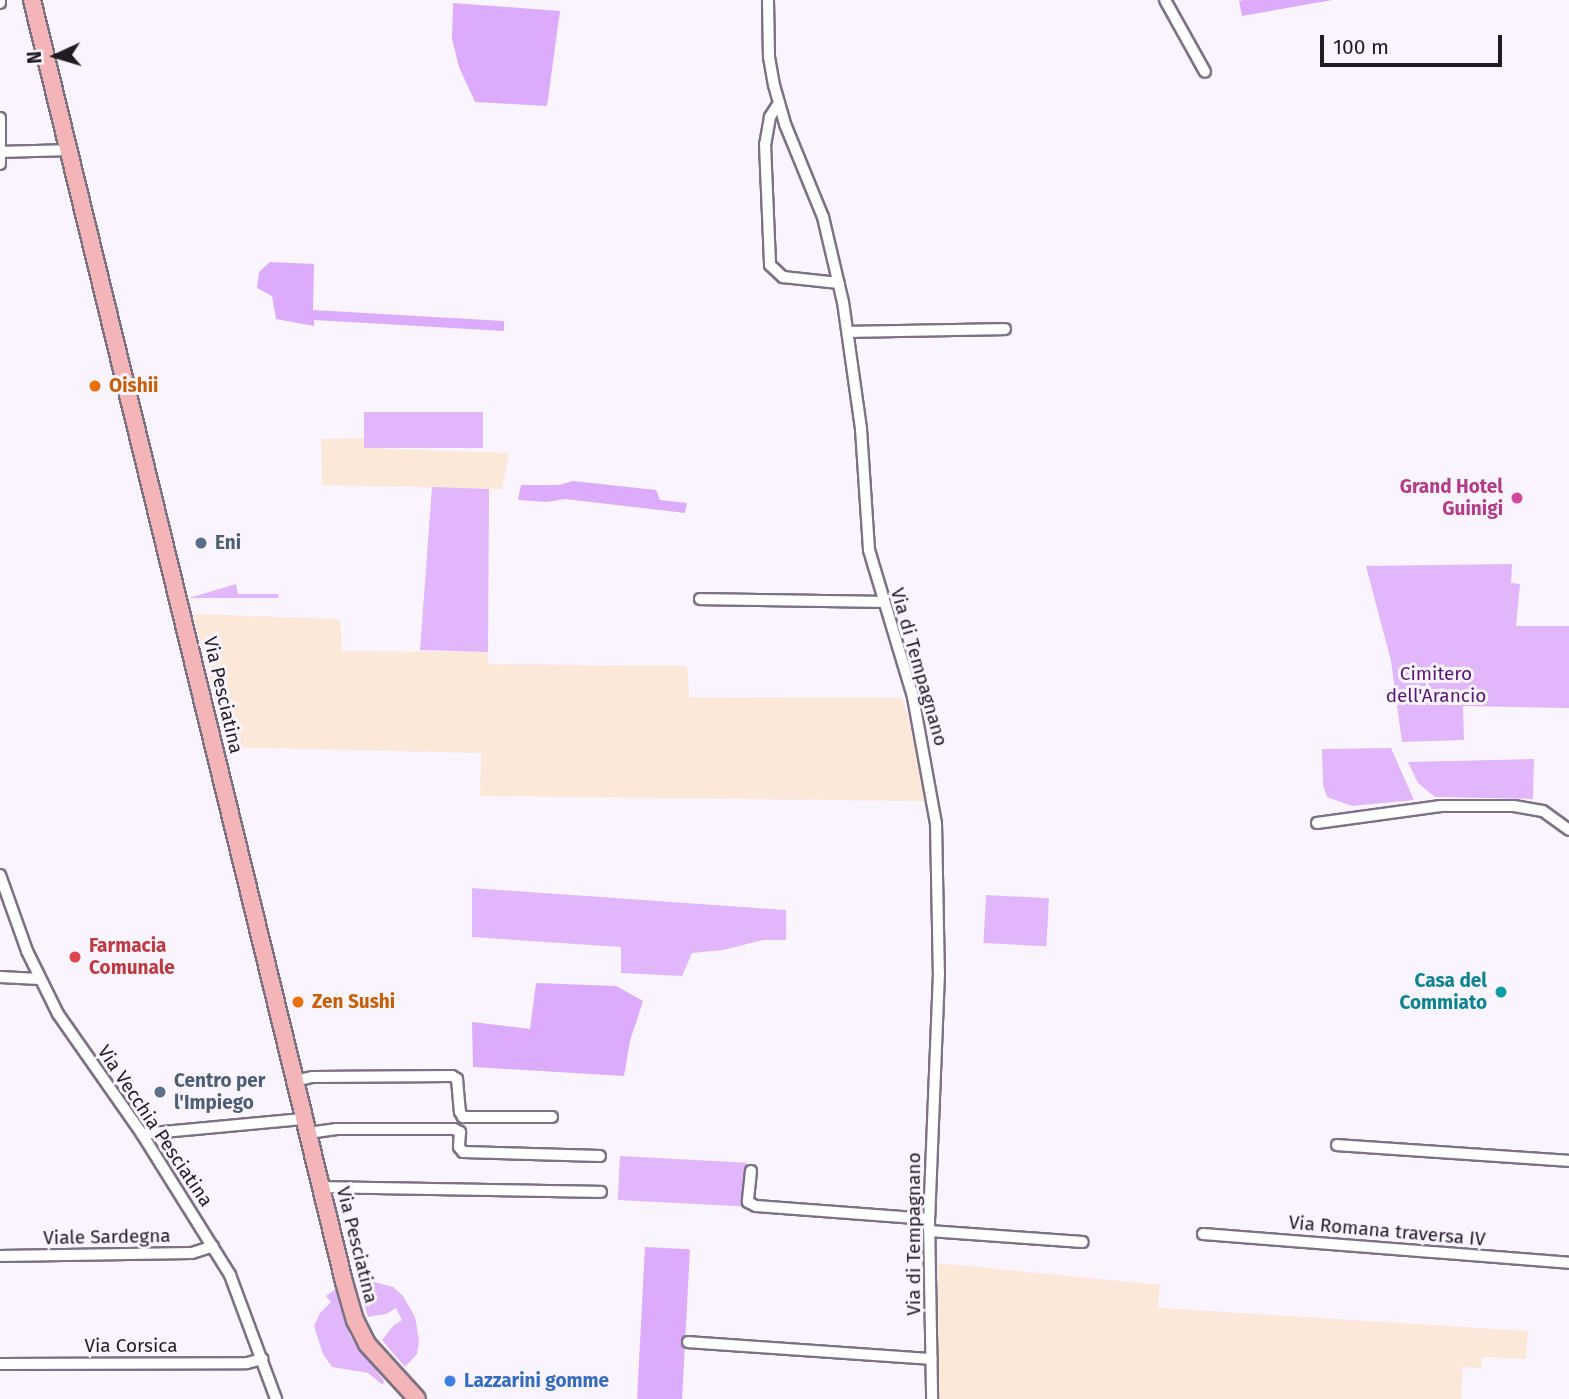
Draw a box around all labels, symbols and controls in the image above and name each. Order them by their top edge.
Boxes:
north arrow [21,21,91,91]
scale bar [1324,21,1506,65]
text: 100 m [1333,34,1389,60]
text: N [23,50,46,65]
place label: Oishii [109,375,158,397]
marker: Oishii [87,378,103,394]
place label: Grand Hotel Guinigi [1400,476,1503,520]
marker: Grand Hotel Guinigi [1509,490,1525,506]
place label: Eni [215,532,241,554]
marker: Eni [193,535,209,551]
street label: Via di Tempagnano [886,585,952,749]
street label: Via Pesciatina [198,634,248,756]
park label: Cimitero dell'Arancio [1386,663,1486,707]
place label: Farmacia Comunale [89,935,175,979]
marker: Farmacia Comunale [67,949,83,965]
place label: Casa del Commiato [1399,970,1487,1014]
marker: Casa del Commiato [1493,984,1509,1000]
place label: Zen Sushi [312,991,395,1013]
marker: Zen Sushi [290,994,306,1010]
street label: Via Vecchia Pesciatina [93,1041,217,1211]
place label: Centro per l'Impiego [174,1070,265,1114]
marker: Centro per l'Impiego [152,1084,168,1100]
street label: Via di Tempagnano [903,1152,925,1316]
street label: Via Pesciatina [331,1184,383,1306]
street label: Via Romana traversa IV [1288,1211,1486,1251]
street label: Viale Sardegna [43,1224,171,1250]
street label: Via Corsica [84,1335,178,1357]
place label: Lazzarini gomme [464,1370,609,1392]
marker: Lazzarini gomme [442,1373,458,1389]

